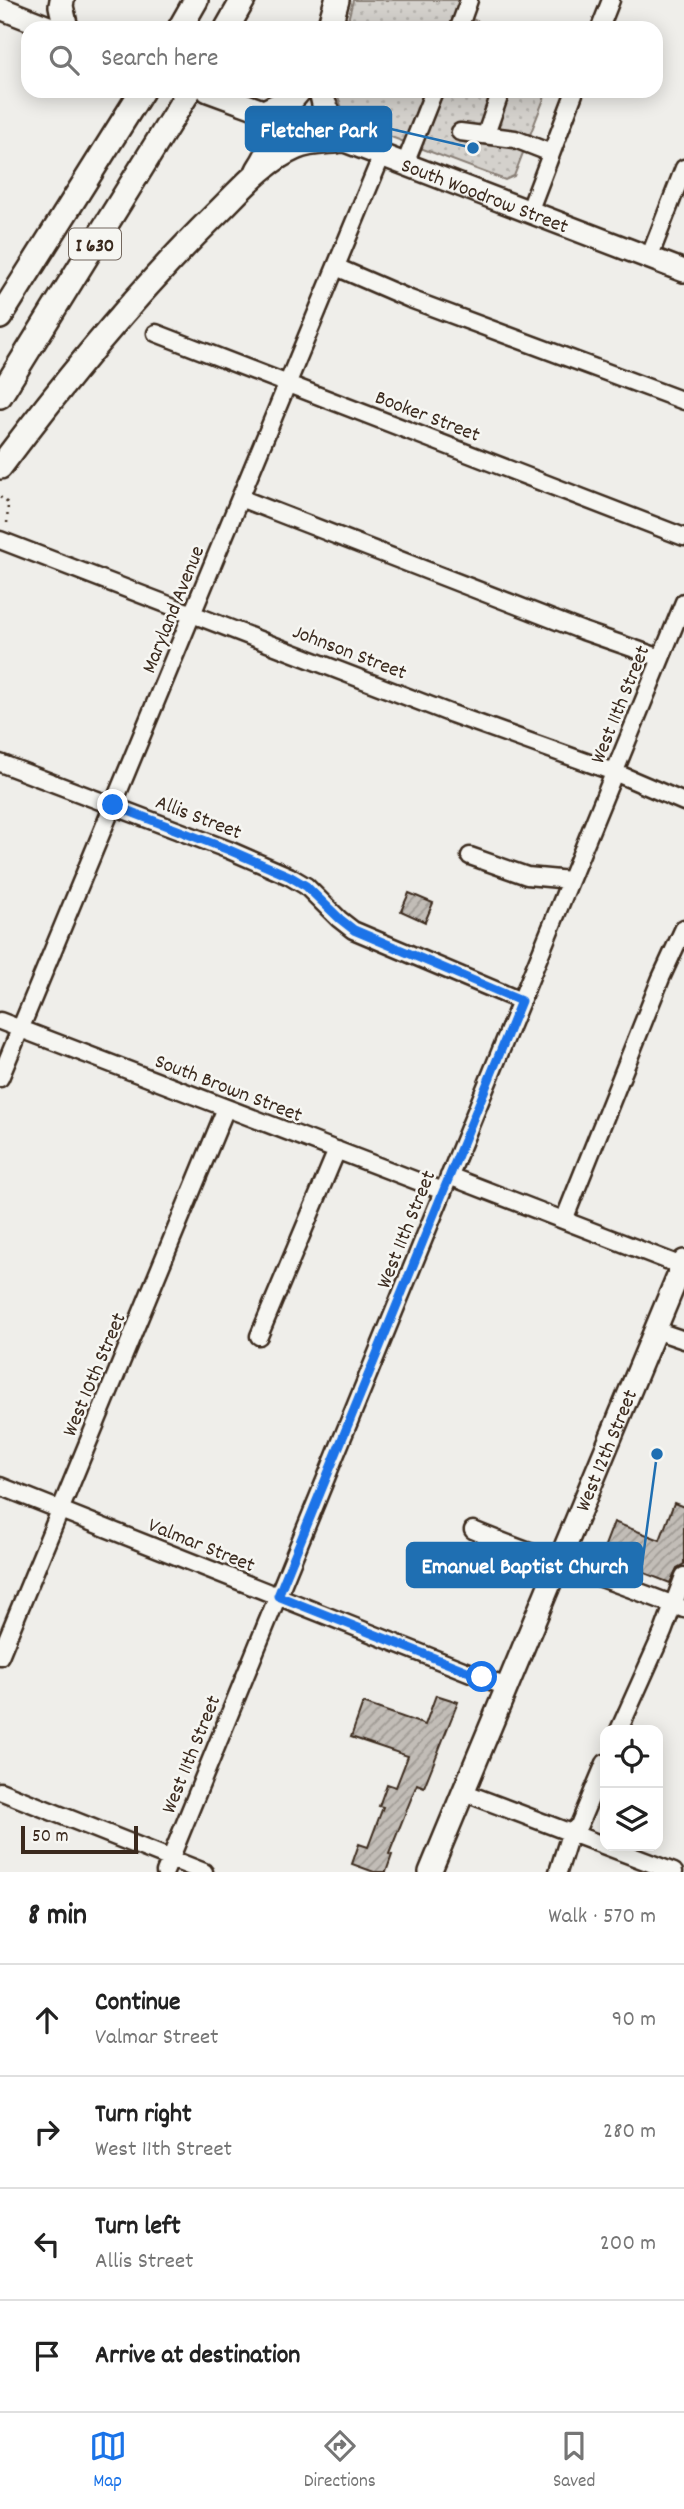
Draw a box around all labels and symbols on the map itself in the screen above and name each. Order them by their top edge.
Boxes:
callout: Fletcher Park [246,107,391,151]
text: Fletcher Park [260,116,378,149]
street label: South Woodrow Street [396,152,572,243]
road number: I 630 [69,228,121,260]
street label: Booker Street [370,384,484,452]
street label: Maryland Avenue [136,542,214,678]
street label: Johnson Street [288,618,411,689]
street label: West 11th Street [584,641,659,769]
route end [97,789,128,820]
street label: Allis Street [151,789,246,849]
street label: South Brown Street [150,1048,306,1132]
street label: West 11th Street [370,1166,445,1294]
street label: West 10th Street [56,1308,135,1442]
street label: West 12th Street [569,1385,647,1517]
street label: Valmar Street [143,1512,259,1582]
callout: Emanuel Baptist Church [407,1543,642,1587]
text: Emanuel Baptist Church [422,1552,628,1585]
route start [466,1661,497,1692]
street label: West 11th Street [155,1691,230,1819]
scale bar [21,1823,138,1855]

